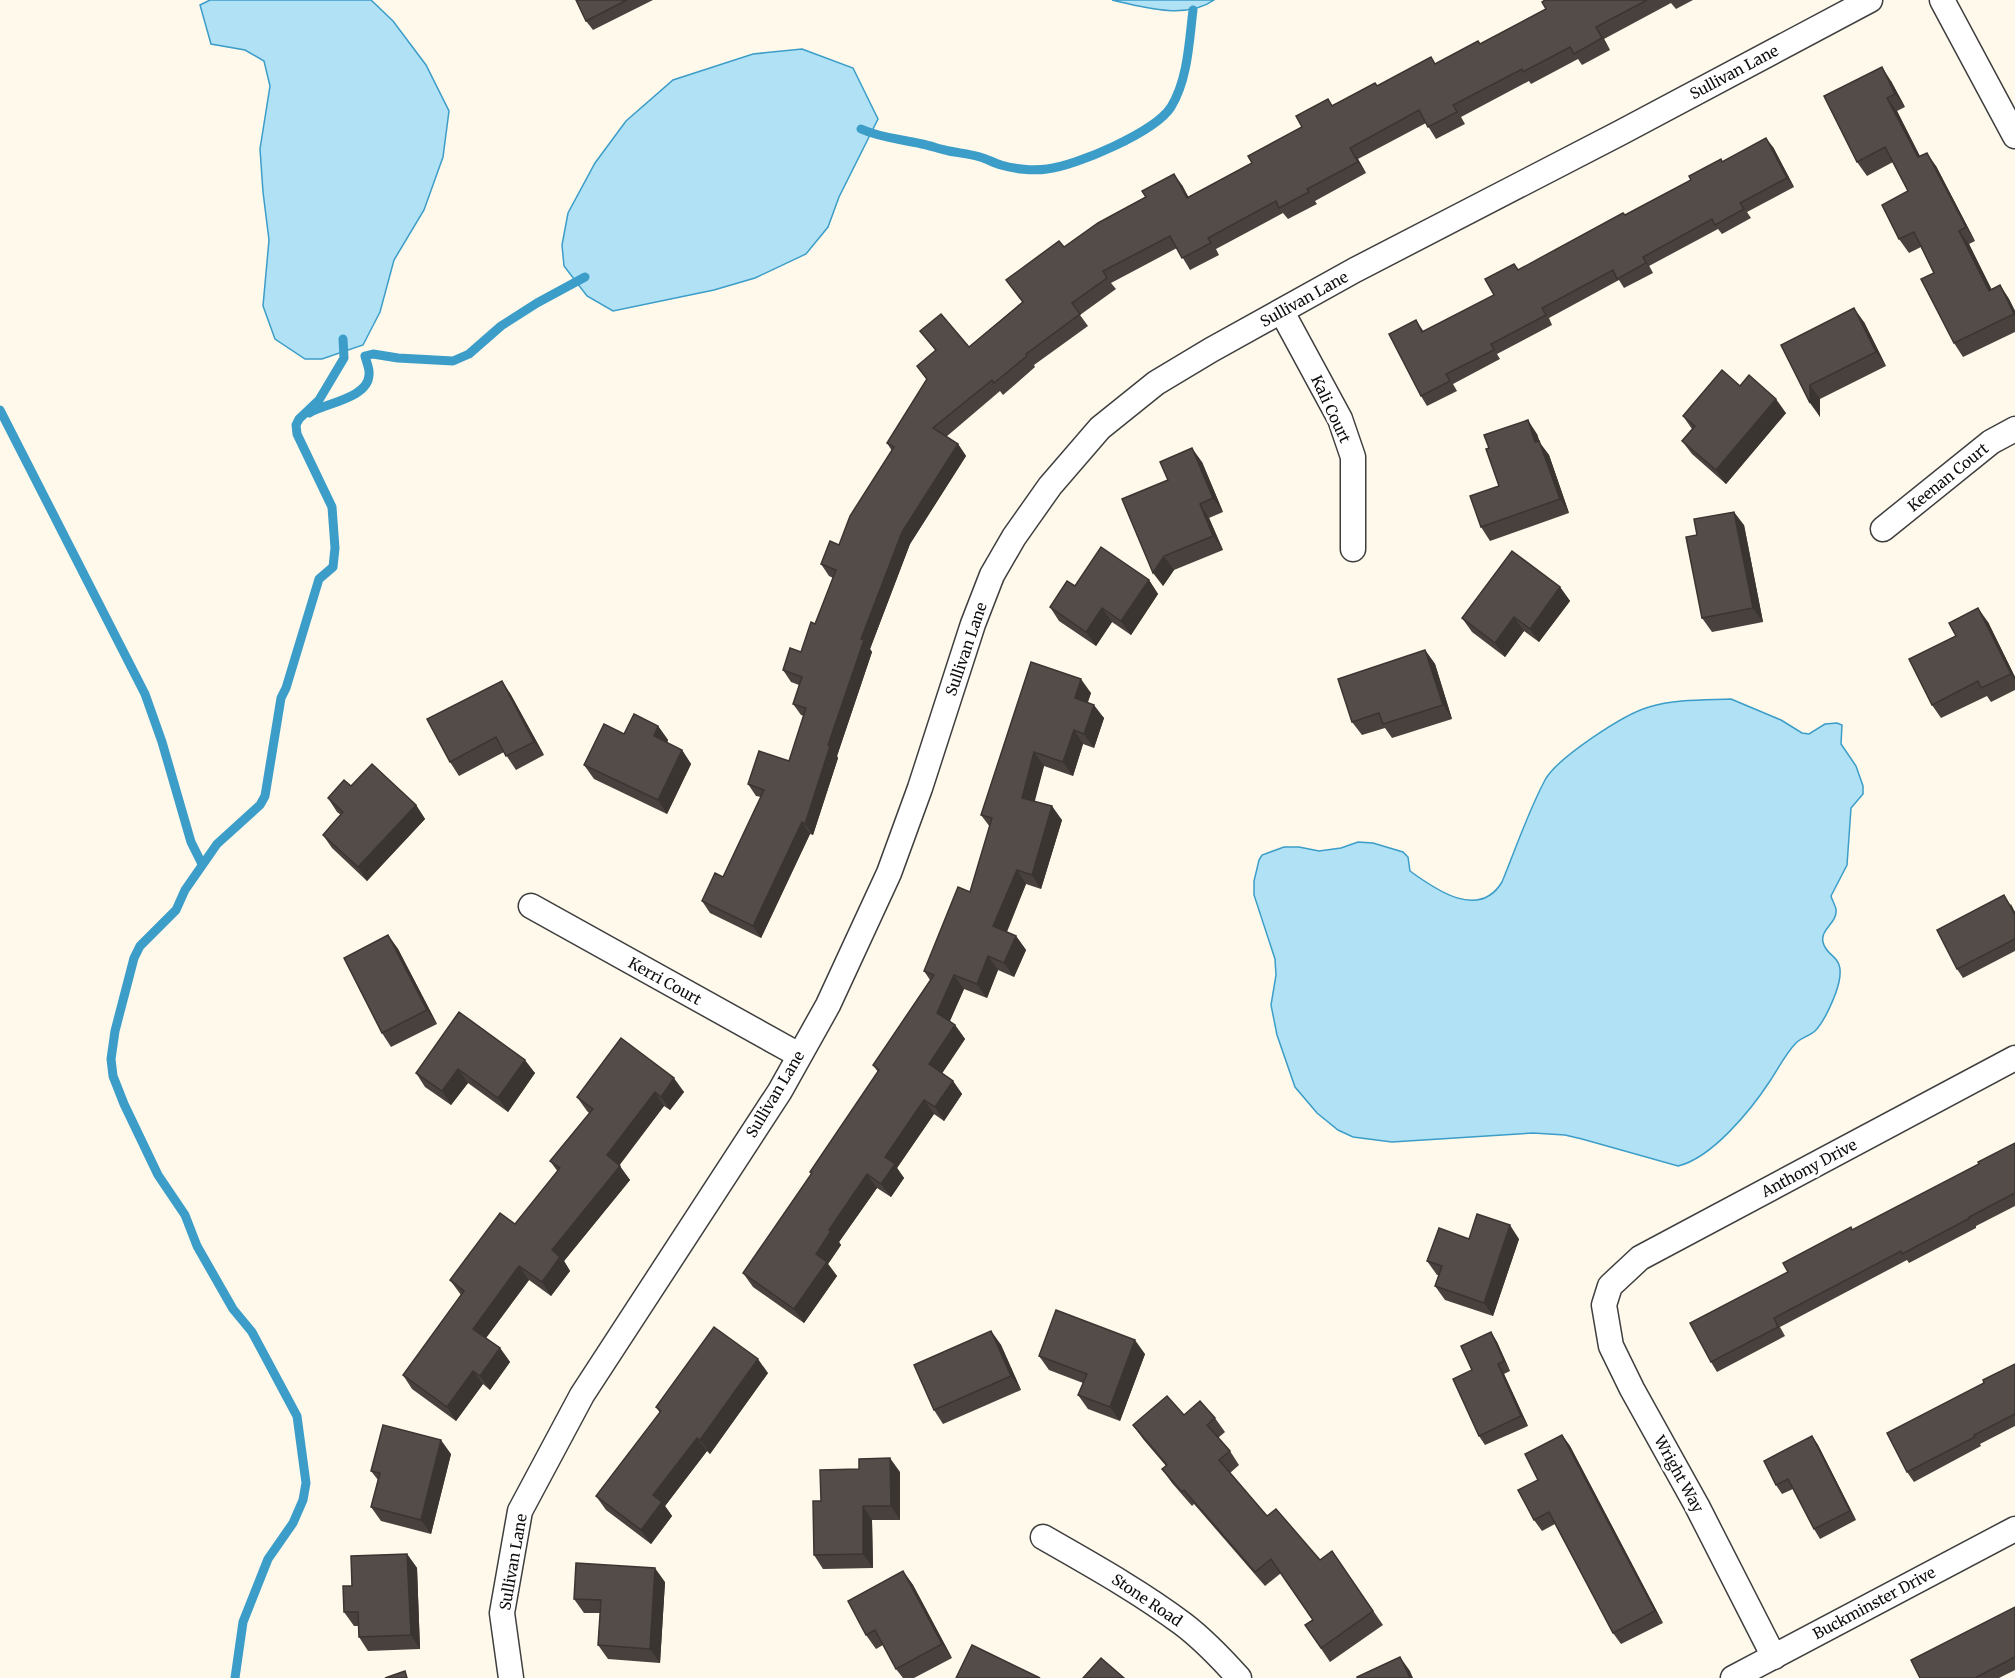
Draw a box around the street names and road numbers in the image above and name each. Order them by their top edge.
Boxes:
street label: Sullivan Lane [1686,41,1782,103]
street label: Sullivan Lane [1257,267,1351,331]
street label: Kali Court [1307,372,1355,446]
street label: Keenan Court [1904,439,1992,515]
street label: Sullivan Lane [941,600,991,698]
street label: Kerri Court [625,953,705,1009]
street label: Sullivan Lane [742,1047,808,1141]
street label: Anthony Drive [1757,1135,1860,1202]
street label: Wright Way [1650,1431,1708,1516]
street label: Sullivan Lane [495,1512,531,1612]
street label: Buckminster Drive [1810,1563,1939,1643]
street label: Stone Road [1108,1570,1186,1630]

